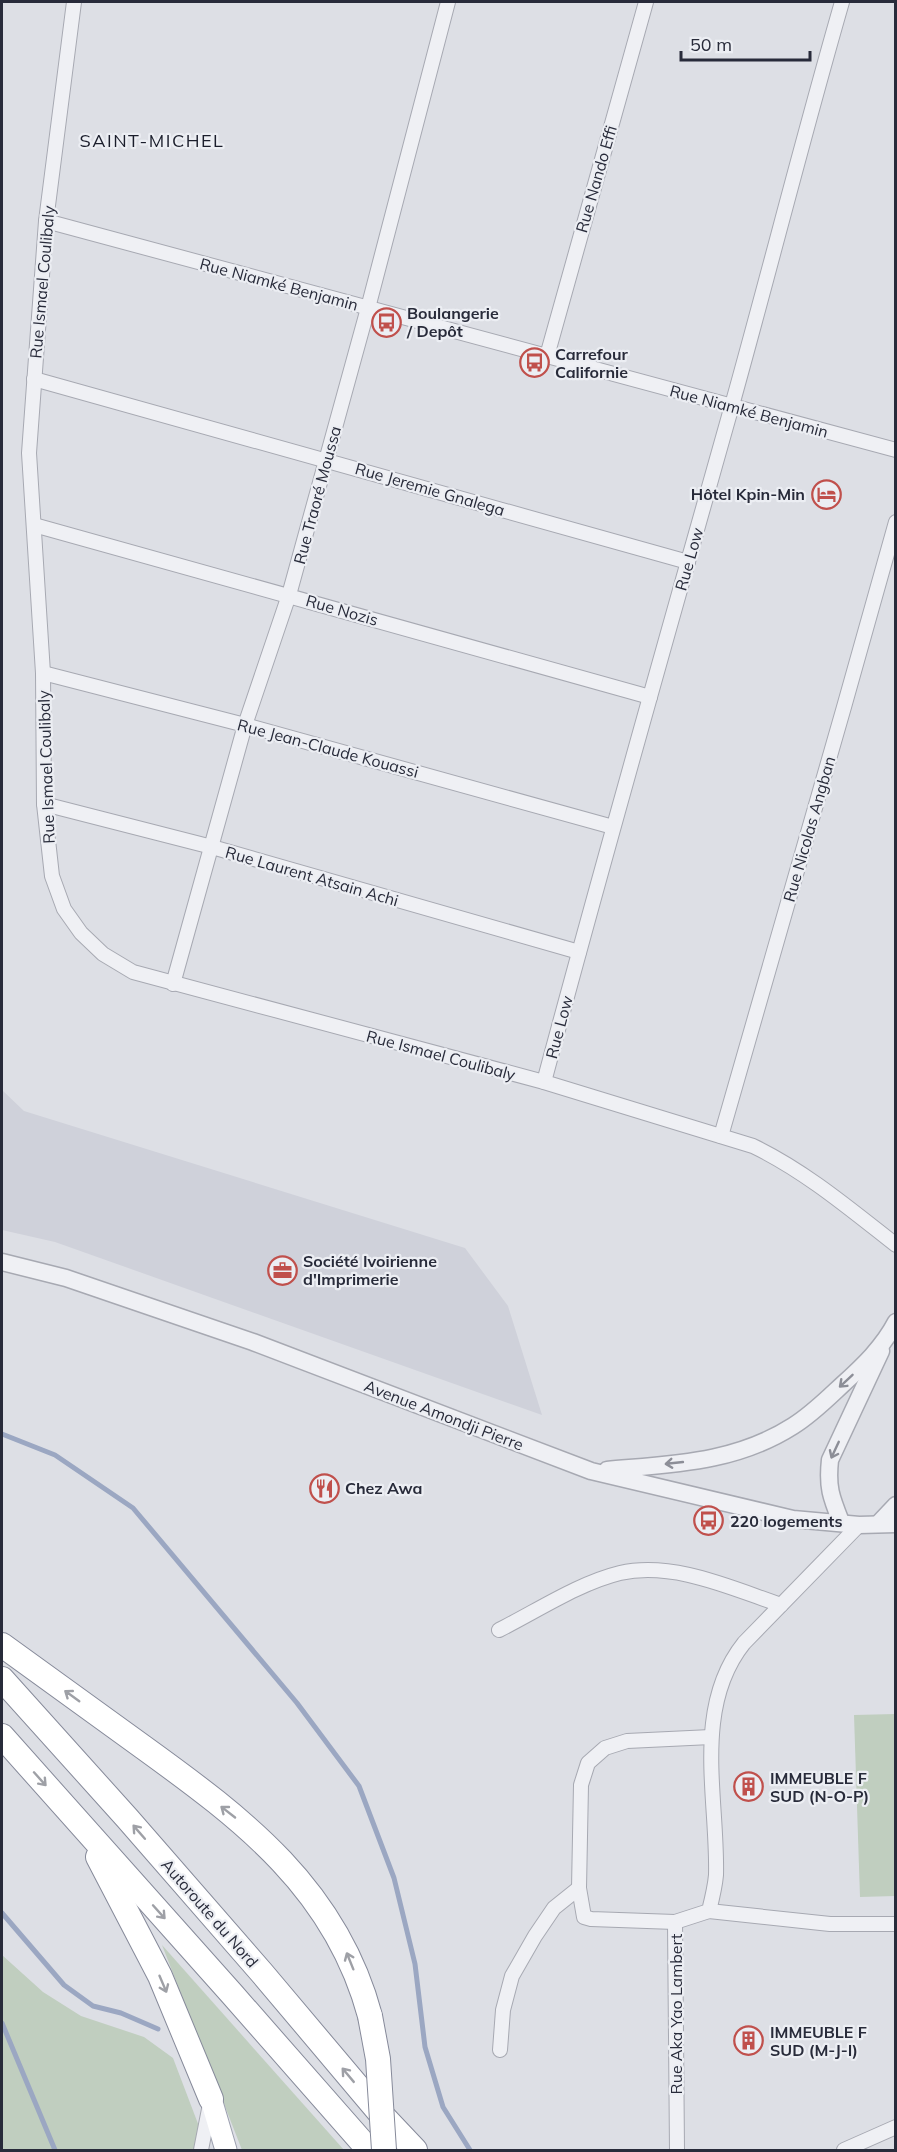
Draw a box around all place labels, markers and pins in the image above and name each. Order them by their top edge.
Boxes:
place label: Boulangerie / Depôt [406,303,499,341]
bus stop icon: Boulangerie / Depôt [370,306,402,338]
place label: Carrefour Californie [555,344,628,382]
bus stop icon: Carrefour Californie [518,347,550,379]
hotel icon: Hôtel Kpin-Min [810,478,842,510]
place label: Hôtel Kpin-Min [691,484,805,504]
place label: Société Ivoirienne d'Imprimerie [303,1251,437,1289]
office icon: Société Ivoirienne d'Imprimerie [266,1254,298,1286]
restaurant icon: Chez Awa [308,1472,340,1504]
place label: Chez Awa [345,1478,423,1498]
bus stop icon: 220 logements [693,1505,725,1537]
place label: 220 logements [730,1511,842,1531]
place label: IMMEUBLE F SUD (N-O-P) [770,1768,869,1806]
building icon: IMMEUBLE F SUD (N-O-P) [733,1771,765,1803]
place label: IMMEUBLE F SUD (M-J-I) [770,2022,867,2060]
building icon: IMMEUBLE F SUD (M-J-I) [733,2025,765,2057]

